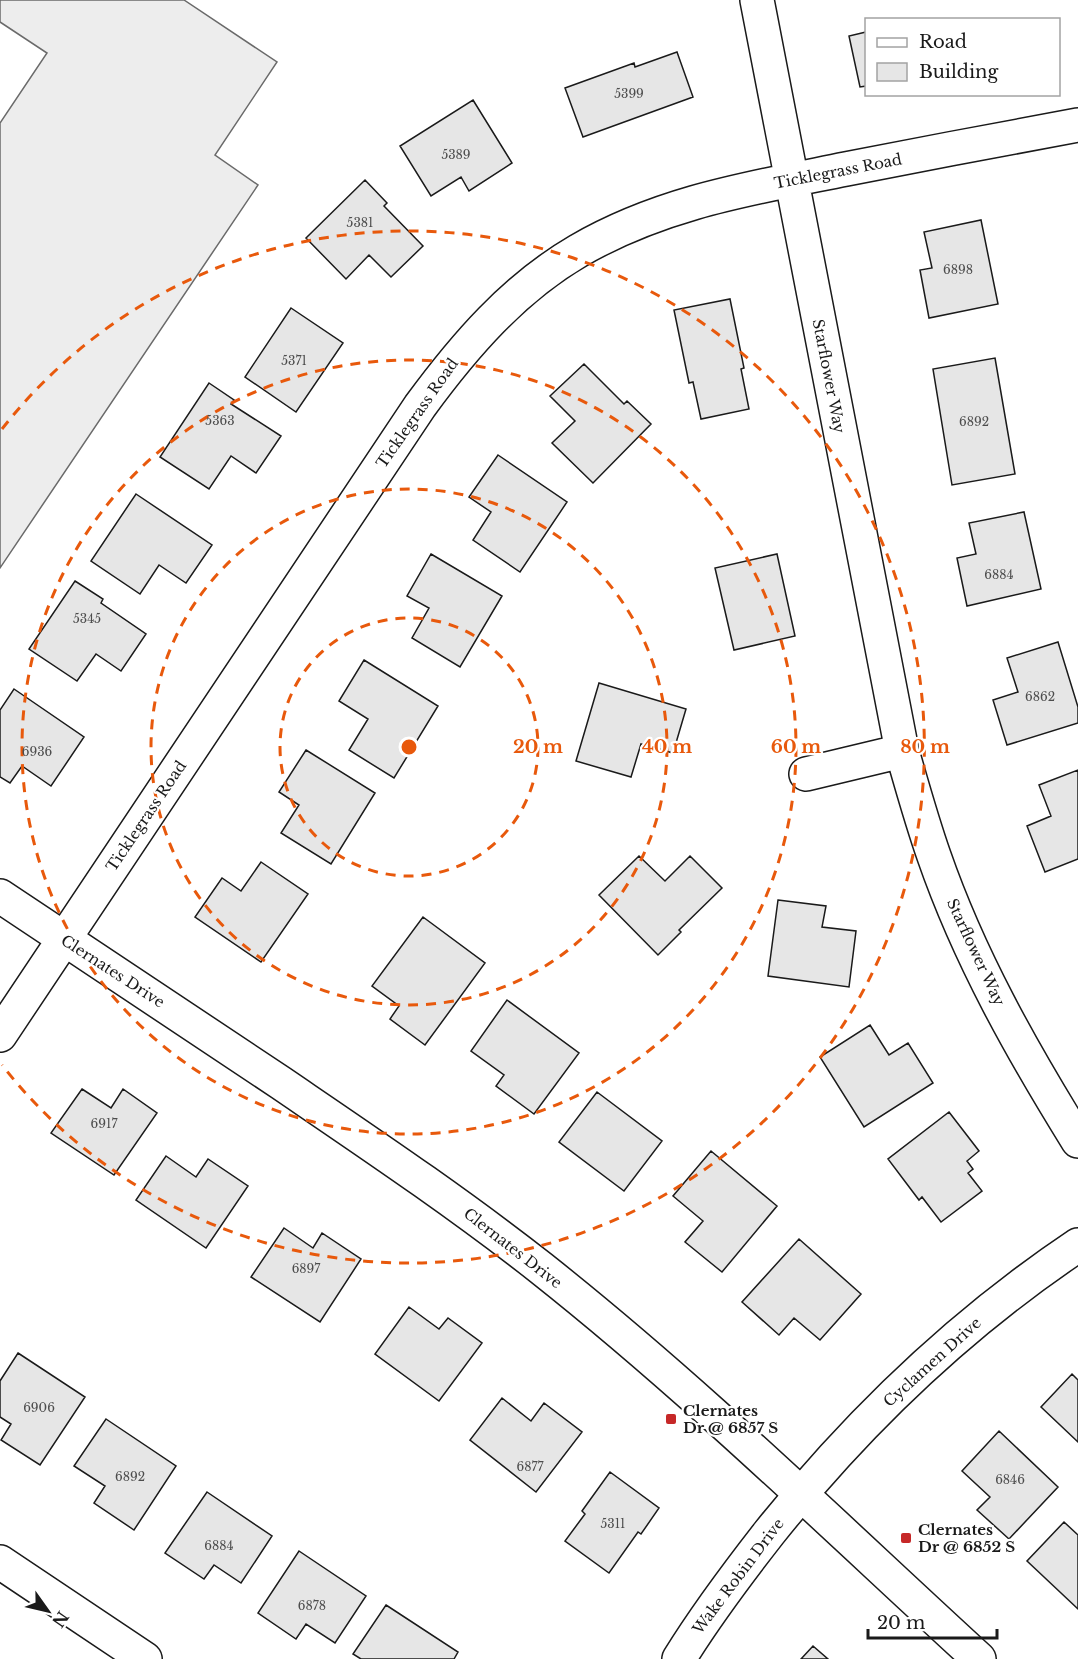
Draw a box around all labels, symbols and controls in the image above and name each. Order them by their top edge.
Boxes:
legend [865,18,1060,96]
text: Road [919,31,967,53]
text: Building [919,61,998,83]
house number: 5399 [614,86,644,101]
house number: 5389 [441,147,471,162]
street label: Ticklegrass Road [773,149,903,193]
house number: 5381 [347,215,373,230]
house number: 6898 [943,262,973,277]
street label: Starflower Way [809,317,849,435]
house number: 5371 [281,353,307,368]
street label: Ticklegrass Road [372,354,462,472]
house number: 5363 [205,413,235,428]
house number: 6892 [959,414,989,429]
house number: 6884 [984,567,1014,582]
house number: 5345 [73,611,101,626]
house number: 6862 [1025,689,1055,704]
text: 20 m [513,736,563,758]
text: 40 m [642,736,692,758]
text: 60 m [771,736,821,758]
text: 80 m [900,736,950,758]
centre of rings [399,737,419,757]
house number: 6936 [22,744,53,759]
street label: Ticklegrass Road [102,757,190,875]
street label: Starflower Way [943,895,1009,1009]
street label: Clernates Drive [58,930,168,1012]
house number: 6917 [91,1116,118,1131]
street label: Clernates Drive [460,1204,566,1292]
house number: 6897 [292,1261,321,1276]
street label: Cyclamen Drive [879,1313,985,1411]
house number: 6906 [23,1400,55,1415]
place label: Clernates Dr @ 6857 S [683,1401,778,1437]
marker: Clernates Dr @ 6857 S [664,1412,678,1426]
house number: 6877 [516,1459,544,1474]
house number: 6892 [115,1469,145,1484]
house number: 6846 [995,1472,1025,1487]
street label: Wake Robin Drive [688,1514,788,1638]
house number: 5311 [601,1516,625,1531]
place label: Clernates Dr @ 6852 S [918,1520,1015,1556]
marker: Clernates Dr @ 6852 S [899,1531,913,1545]
house number: 6884 [204,1538,234,1553]
north arrow [18,1581,78,1641]
house number: 6878 [298,1598,326,1613]
scale bar [868,1602,997,1640]
text: N [48,1608,73,1631]
text: 20 m [877,1612,925,1634]

